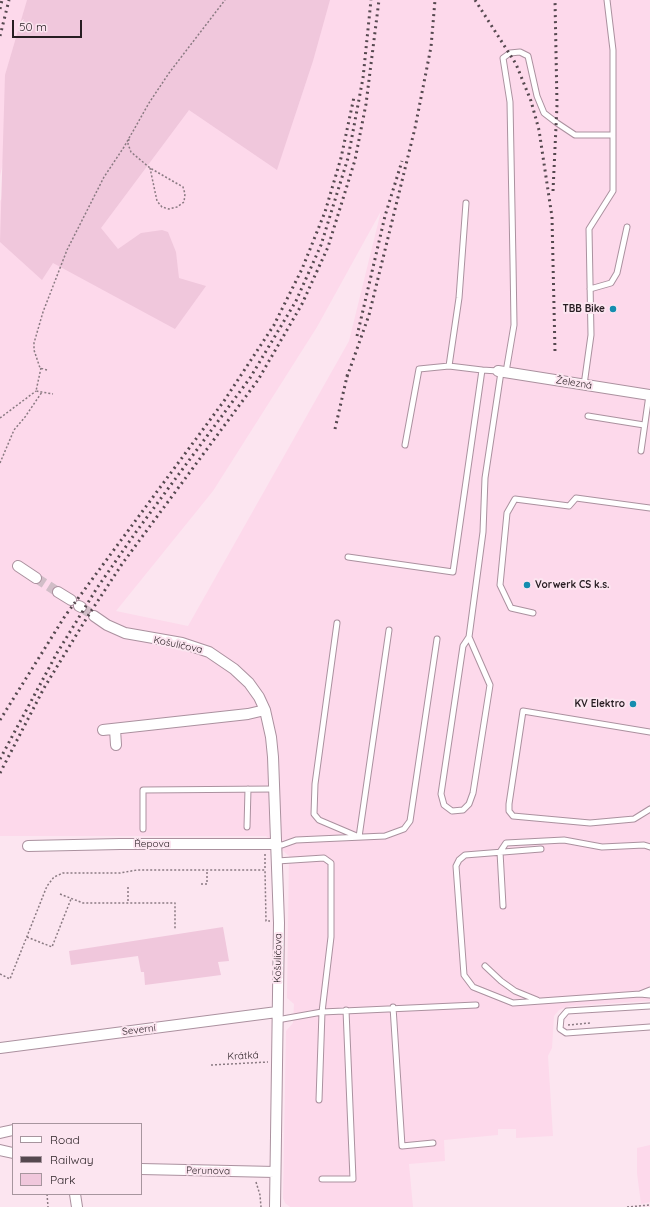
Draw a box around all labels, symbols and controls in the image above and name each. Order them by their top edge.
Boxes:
scale bar [14,12,84,38]
text: 50 m [19,19,47,34]
place label: TBB Bike [563,303,605,315]
marker: TBB Bike [608,304,618,314]
street label: Železná [555,374,593,392]
place label: Vorwerk CS k.s. [535,579,610,591]
marker: Vorwerk CS k.s. [522,580,532,590]
street label: Košuličova [152,634,204,656]
place label: KV Elektro [575,698,625,710]
marker: KV Elektro [628,699,638,709]
street label: Řepova [134,838,170,850]
street label: Košuličova [272,933,284,983]
street label: Severní [121,1022,157,1038]
street label: Krátká [227,1049,259,1063]
legend [12,1123,142,1195]
text: Road [50,1132,80,1147]
text: Railway [50,1152,94,1167]
street label: Perunova [186,1165,230,1177]
text: Park [50,1172,75,1187]

